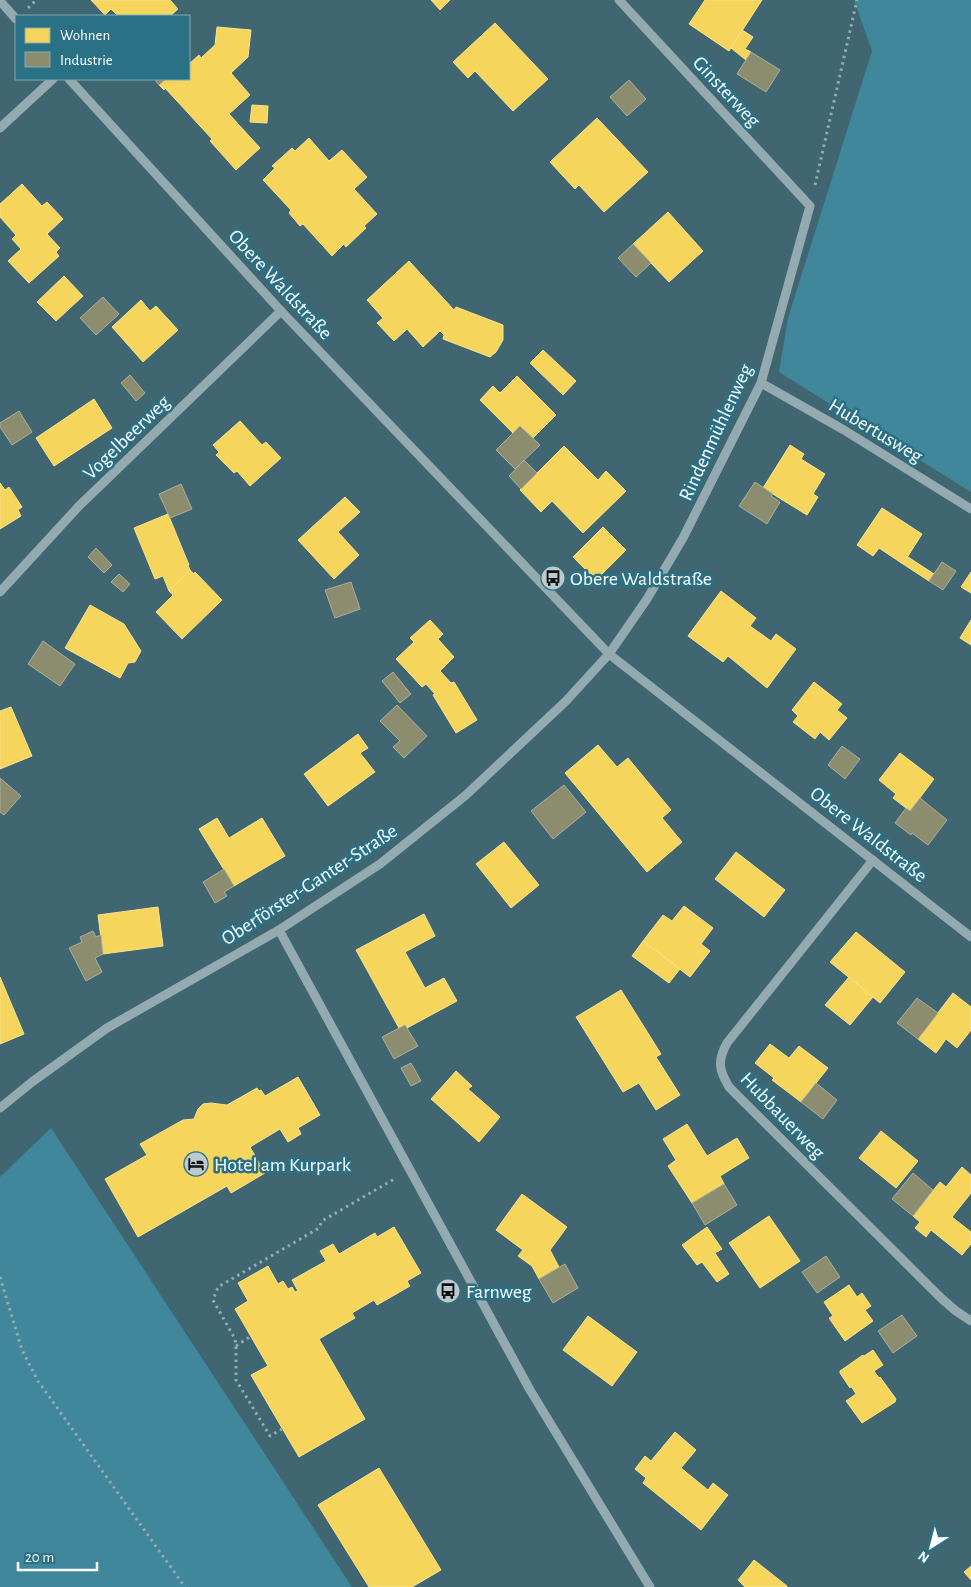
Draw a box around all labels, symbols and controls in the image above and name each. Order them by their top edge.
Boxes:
legend [15,15,190,80]
text: Wohnen [60,28,110,43]
street label: Ginsterweg [689,52,764,131]
text: Industrie [60,53,113,68]
street label: Obere Waldstraße [225,226,336,343]
street label: Rindenmühlenweg [675,361,756,504]
street label: Vogelbeerweg [80,392,174,484]
street label: Hubertusweg [825,395,926,467]
bus stop icon: Obere Waldstraße [540,565,566,591]
place label: Obere Waldstraße [570,569,712,589]
street label: Obere Waldstraße [806,783,931,886]
street label: Oberförster-Ganter-Straße [218,821,401,949]
street label: Hubbauerweg [736,1069,828,1163]
hotel icon: Hotel am Kurpark [183,1151,209,1177]
place label: Hotel am Kurpark [214,1155,351,1175]
bus stop icon: Farnweg [435,1278,461,1304]
place label: Farnweg [466,1282,532,1302]
north arrow [906,1522,956,1572]
scale bar [18,1540,96,1572]
text: N [916,1548,932,1565]
text: 20 m [25,1550,54,1565]

